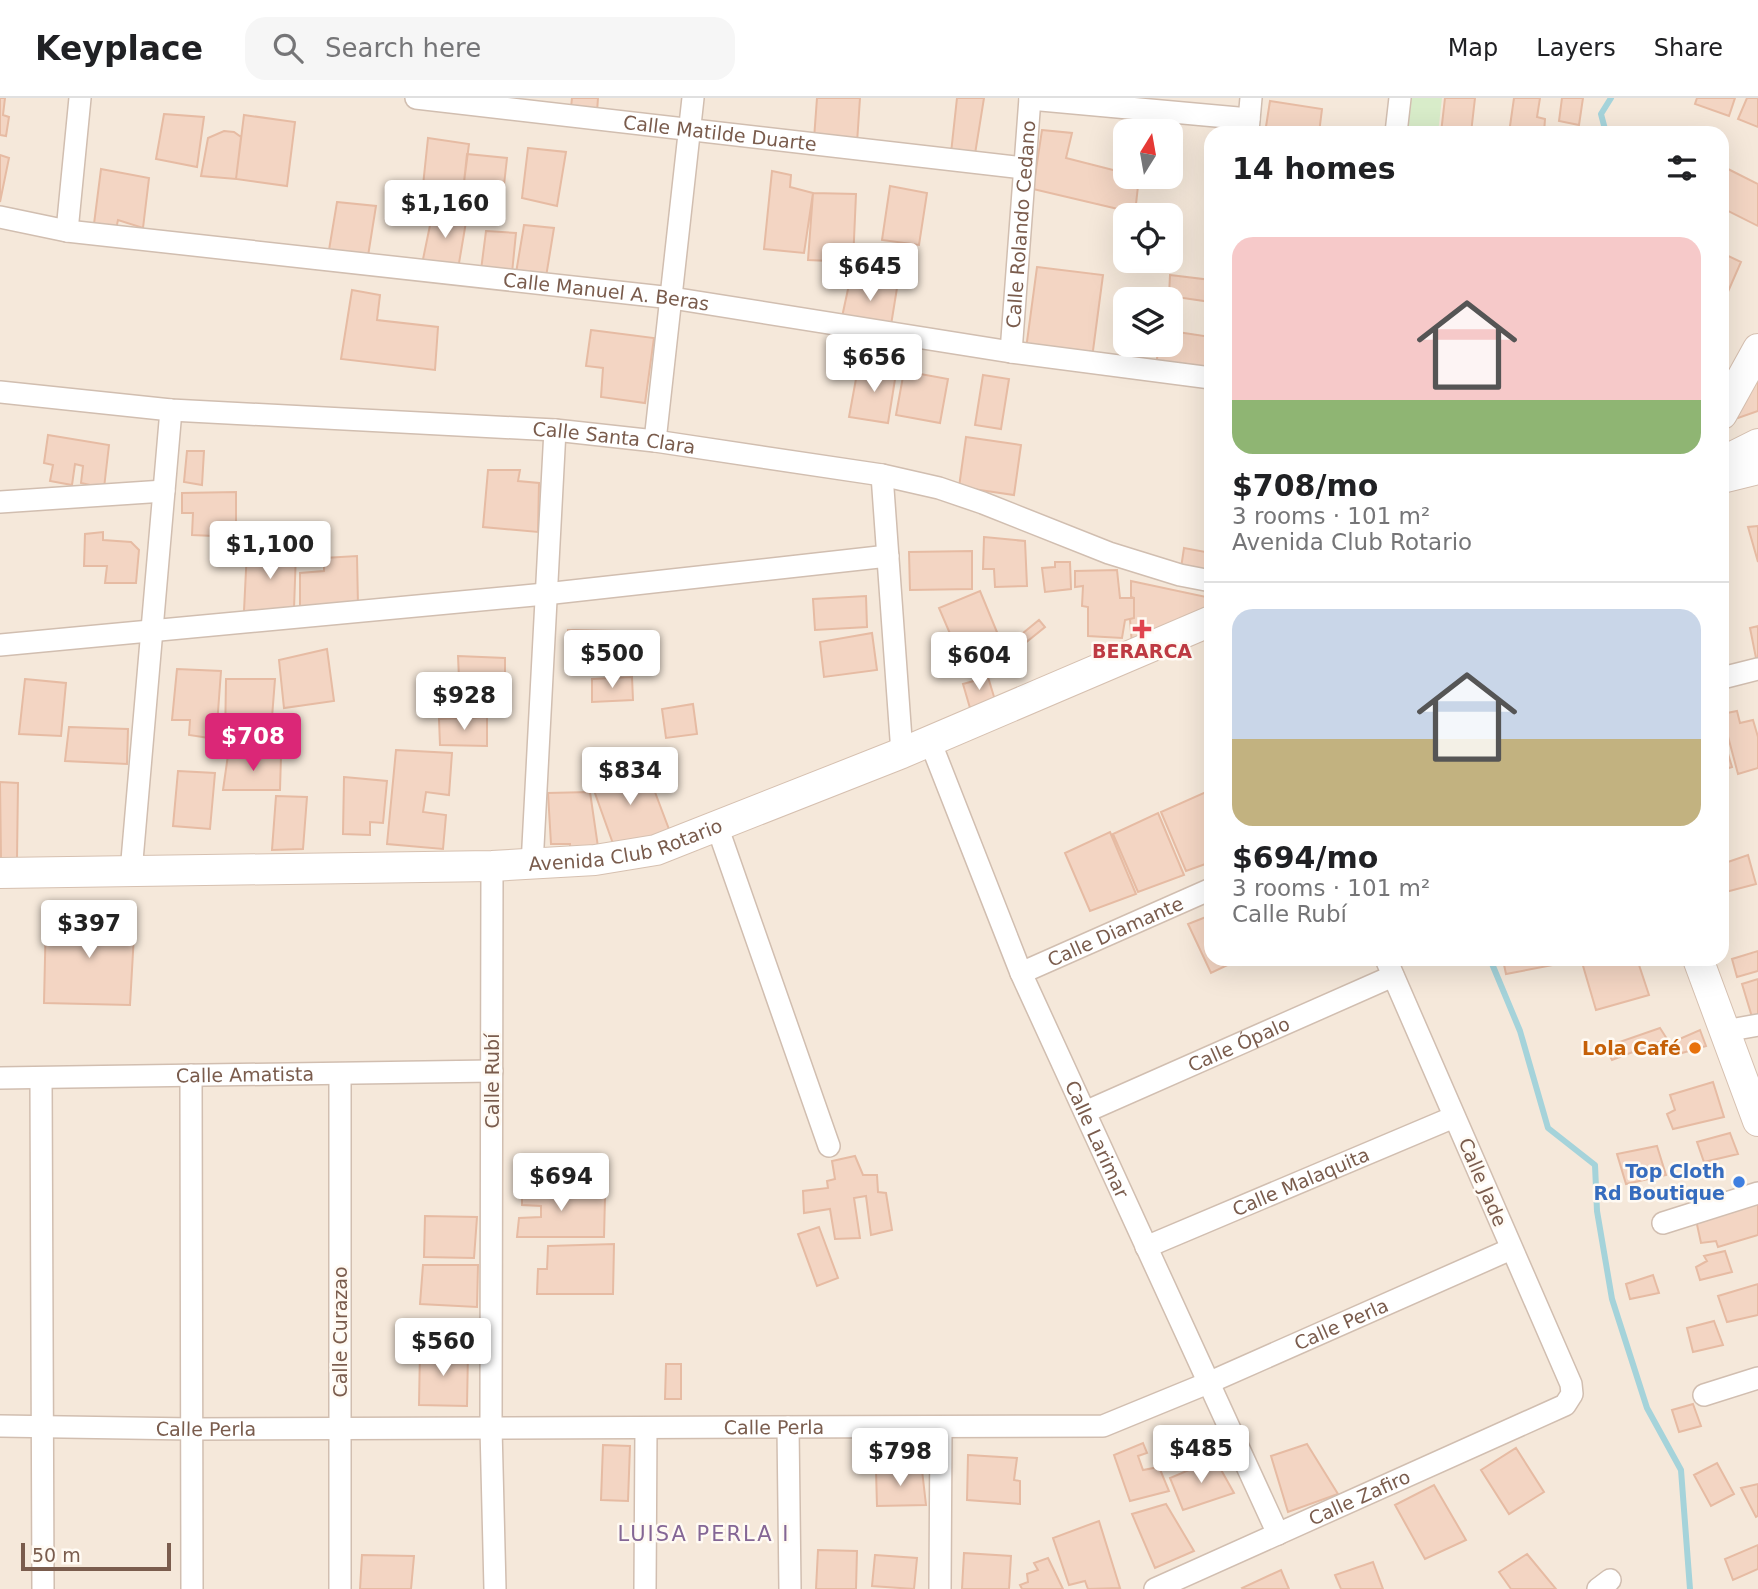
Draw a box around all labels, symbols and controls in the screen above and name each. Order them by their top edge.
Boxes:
search box [245,17,735,80]
text: Keyplace [35,29,203,68]
icon: search [269,29,307,67]
text: Search here [325,33,481,63]
text: Map [1448,34,1498,62]
text: Layers [1536,34,1616,62]
text: Share [1654,34,1723,62]
street label: Calle Matilde Duarte [622,111,818,155]
north arrow [1113,119,1183,189]
map controls [1113,119,1183,357]
street label: Calle Rolando Cedano [1002,120,1039,329]
icon: filters [1663,149,1701,187]
text: 14 homes [1232,151,1396,186]
pin: $1,160 [388,180,502,240]
text: $1,160 [401,190,489,216]
button: locate [1113,203,1183,273]
pin: $645 [829,244,911,303]
text: $645 [838,253,902,279]
street label: Calle Manuel A. Beras [502,268,711,315]
icon: home [1404,282,1530,408]
button: layers [1113,287,1183,357]
pin: $656 [833,334,915,394]
text: $656 [842,344,906,370]
street label: Calle Santa Clara [532,418,697,458]
text: $708/mo [1232,468,1378,503]
text: 3 rooms · 101 m² [1232,503,1430,529]
pin: $1,100 [213,522,327,581]
text: Avenida Club Rotario [1232,529,1472,555]
text: $1,100 [226,531,314,557]
marker: BERARCA [1134,621,1150,637]
pin: $500 [571,630,653,690]
pin: $604 [938,632,1020,692]
text: $500 [580,640,644,666]
place label: BERARCA [1092,640,1192,662]
text: $604 [947,642,1011,668]
icon: home [1404,654,1530,780]
pin: $928 [423,672,505,732]
text: $928 [432,682,496,708]
pin: $708 [212,714,294,773]
text: $708 [221,723,285,749]
pin: $834 [589,748,671,807]
text: $834 [598,757,662,783]
street label: Avenida Club Rotario [528,814,725,875]
text: $694/mo [1232,840,1378,875]
text: 3 rooms · 101 m² [1232,875,1430,901]
street label: Calle Diamante [1044,892,1187,971]
pin: $397 [48,900,130,960]
text: Calle Rubí [1232,901,1347,927]
text: $397 [57,910,121,936]
street label: Calle Ópalo [1184,1012,1293,1076]
street label: Calle Rubí [481,1033,503,1128]
place label: Lola Café [1582,1037,1681,1059]
marker: Lola Café [1687,1040,1703,1056]
street label: Calle Amatista [176,1063,314,1086]
street label: Calle Larimar [1061,1077,1134,1201]
street label: Calle Jade [1454,1134,1512,1230]
street label: Calle Malaquita [1229,1143,1373,1220]
pin: $694 [520,1154,602,1213]
place label: Top Cloth Rd Boutique [1593,1160,1725,1204]
text: $694 [529,1163,593,1189]
marker: Top Cloth Rd Boutique [1731,1174,1747,1190]
street label: Calle Curazao [329,1266,351,1398]
street label: Calle Perla [1291,1294,1391,1355]
pin: $560 [402,1318,484,1378]
text: $560 [411,1328,475,1354]
street label: Calle Perla [724,1416,824,1438]
street label: Calle Perla [156,1417,256,1440]
pin: $485 [1160,1426,1242,1485]
pin: $798 [859,1428,941,1488]
text: $485 [1169,1435,1233,1461]
text: $798 [868,1438,932,1464]
street label: Calle Zafiro [1305,1465,1414,1530]
district label: LUISA PERLA I [618,1522,790,1546]
scale bar [21,1540,172,1572]
text: 50 m [32,1544,81,1566]

